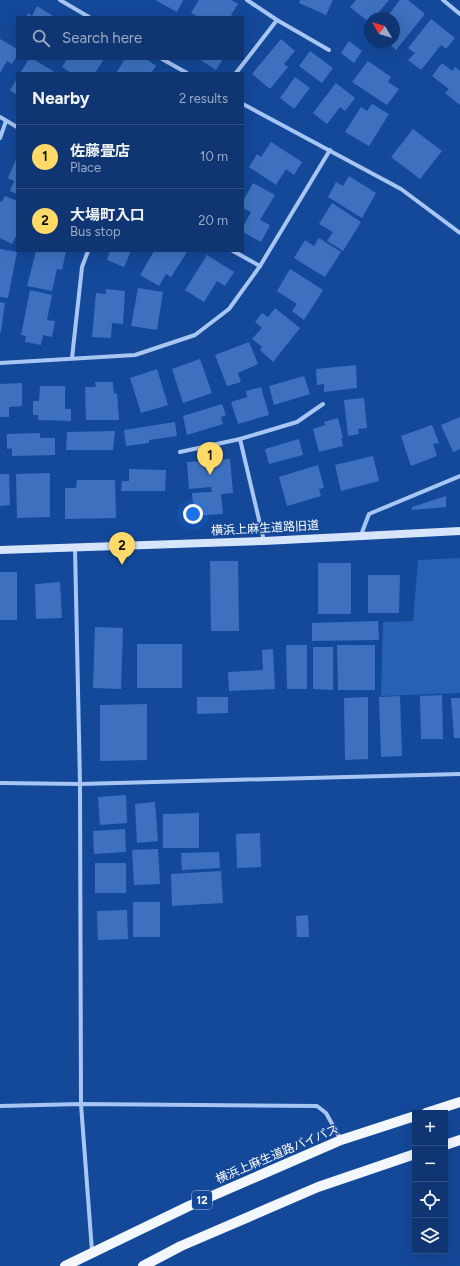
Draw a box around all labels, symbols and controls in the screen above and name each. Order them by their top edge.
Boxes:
north arrow [364,12,400,48]
search box [16,16,244,60]
icon: search [30,27,52,49]
text: Search here [62,29,142,47]
text: Nearby [32,88,90,108]
text: 2 results [179,91,228,106]
text: 佐藤畳店 [70,142,130,160]
text: 1 [42,149,48,164]
text: 10 m [200,149,228,164]
text: Place [70,160,101,175]
text: 大場町入口 [70,206,145,224]
text: 2 [41,213,49,228]
text: 20 m [198,213,228,228]
text: Bus stop [70,224,121,239]
pin: 1 [197,442,223,475]
your location [183,504,203,524]
street label: 横浜上麻生道路旧道 [211,518,319,538]
pin: 2 [109,532,135,565]
map controls [412,1110,448,1254]
button: + [412,1110,448,1146]
street label: 横浜上麻生道路バイパス [214,1122,340,1186]
button: − [412,1146,448,1182]
button: locate [412,1182,448,1218]
road number: 12 [192,1191,212,1209]
button: layers [412,1218,448,1254]

